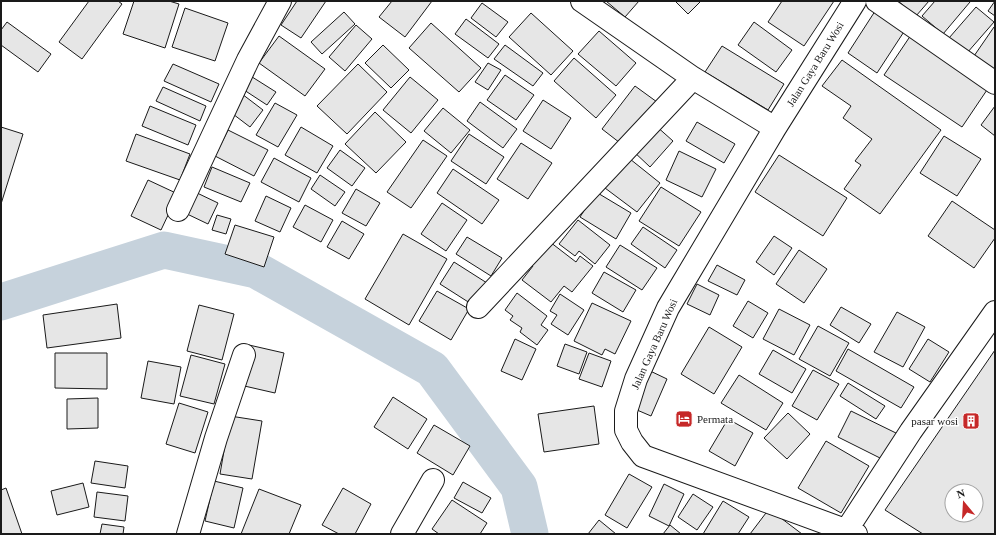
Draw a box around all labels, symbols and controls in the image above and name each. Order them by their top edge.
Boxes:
street label: Jalan Gaya Baru Wosi [784,19,846,109]
street label: Jalan Gaya Baru Wosi [629,297,679,391]
hotel icon: Permata [674,409,694,429]
building icon: pasar wosi [961,411,981,431]
place label: Permata [697,413,733,425]
place label: pasar wosi [911,415,958,427]
north arrow [944,483,984,523]
text: N [955,487,967,500]

